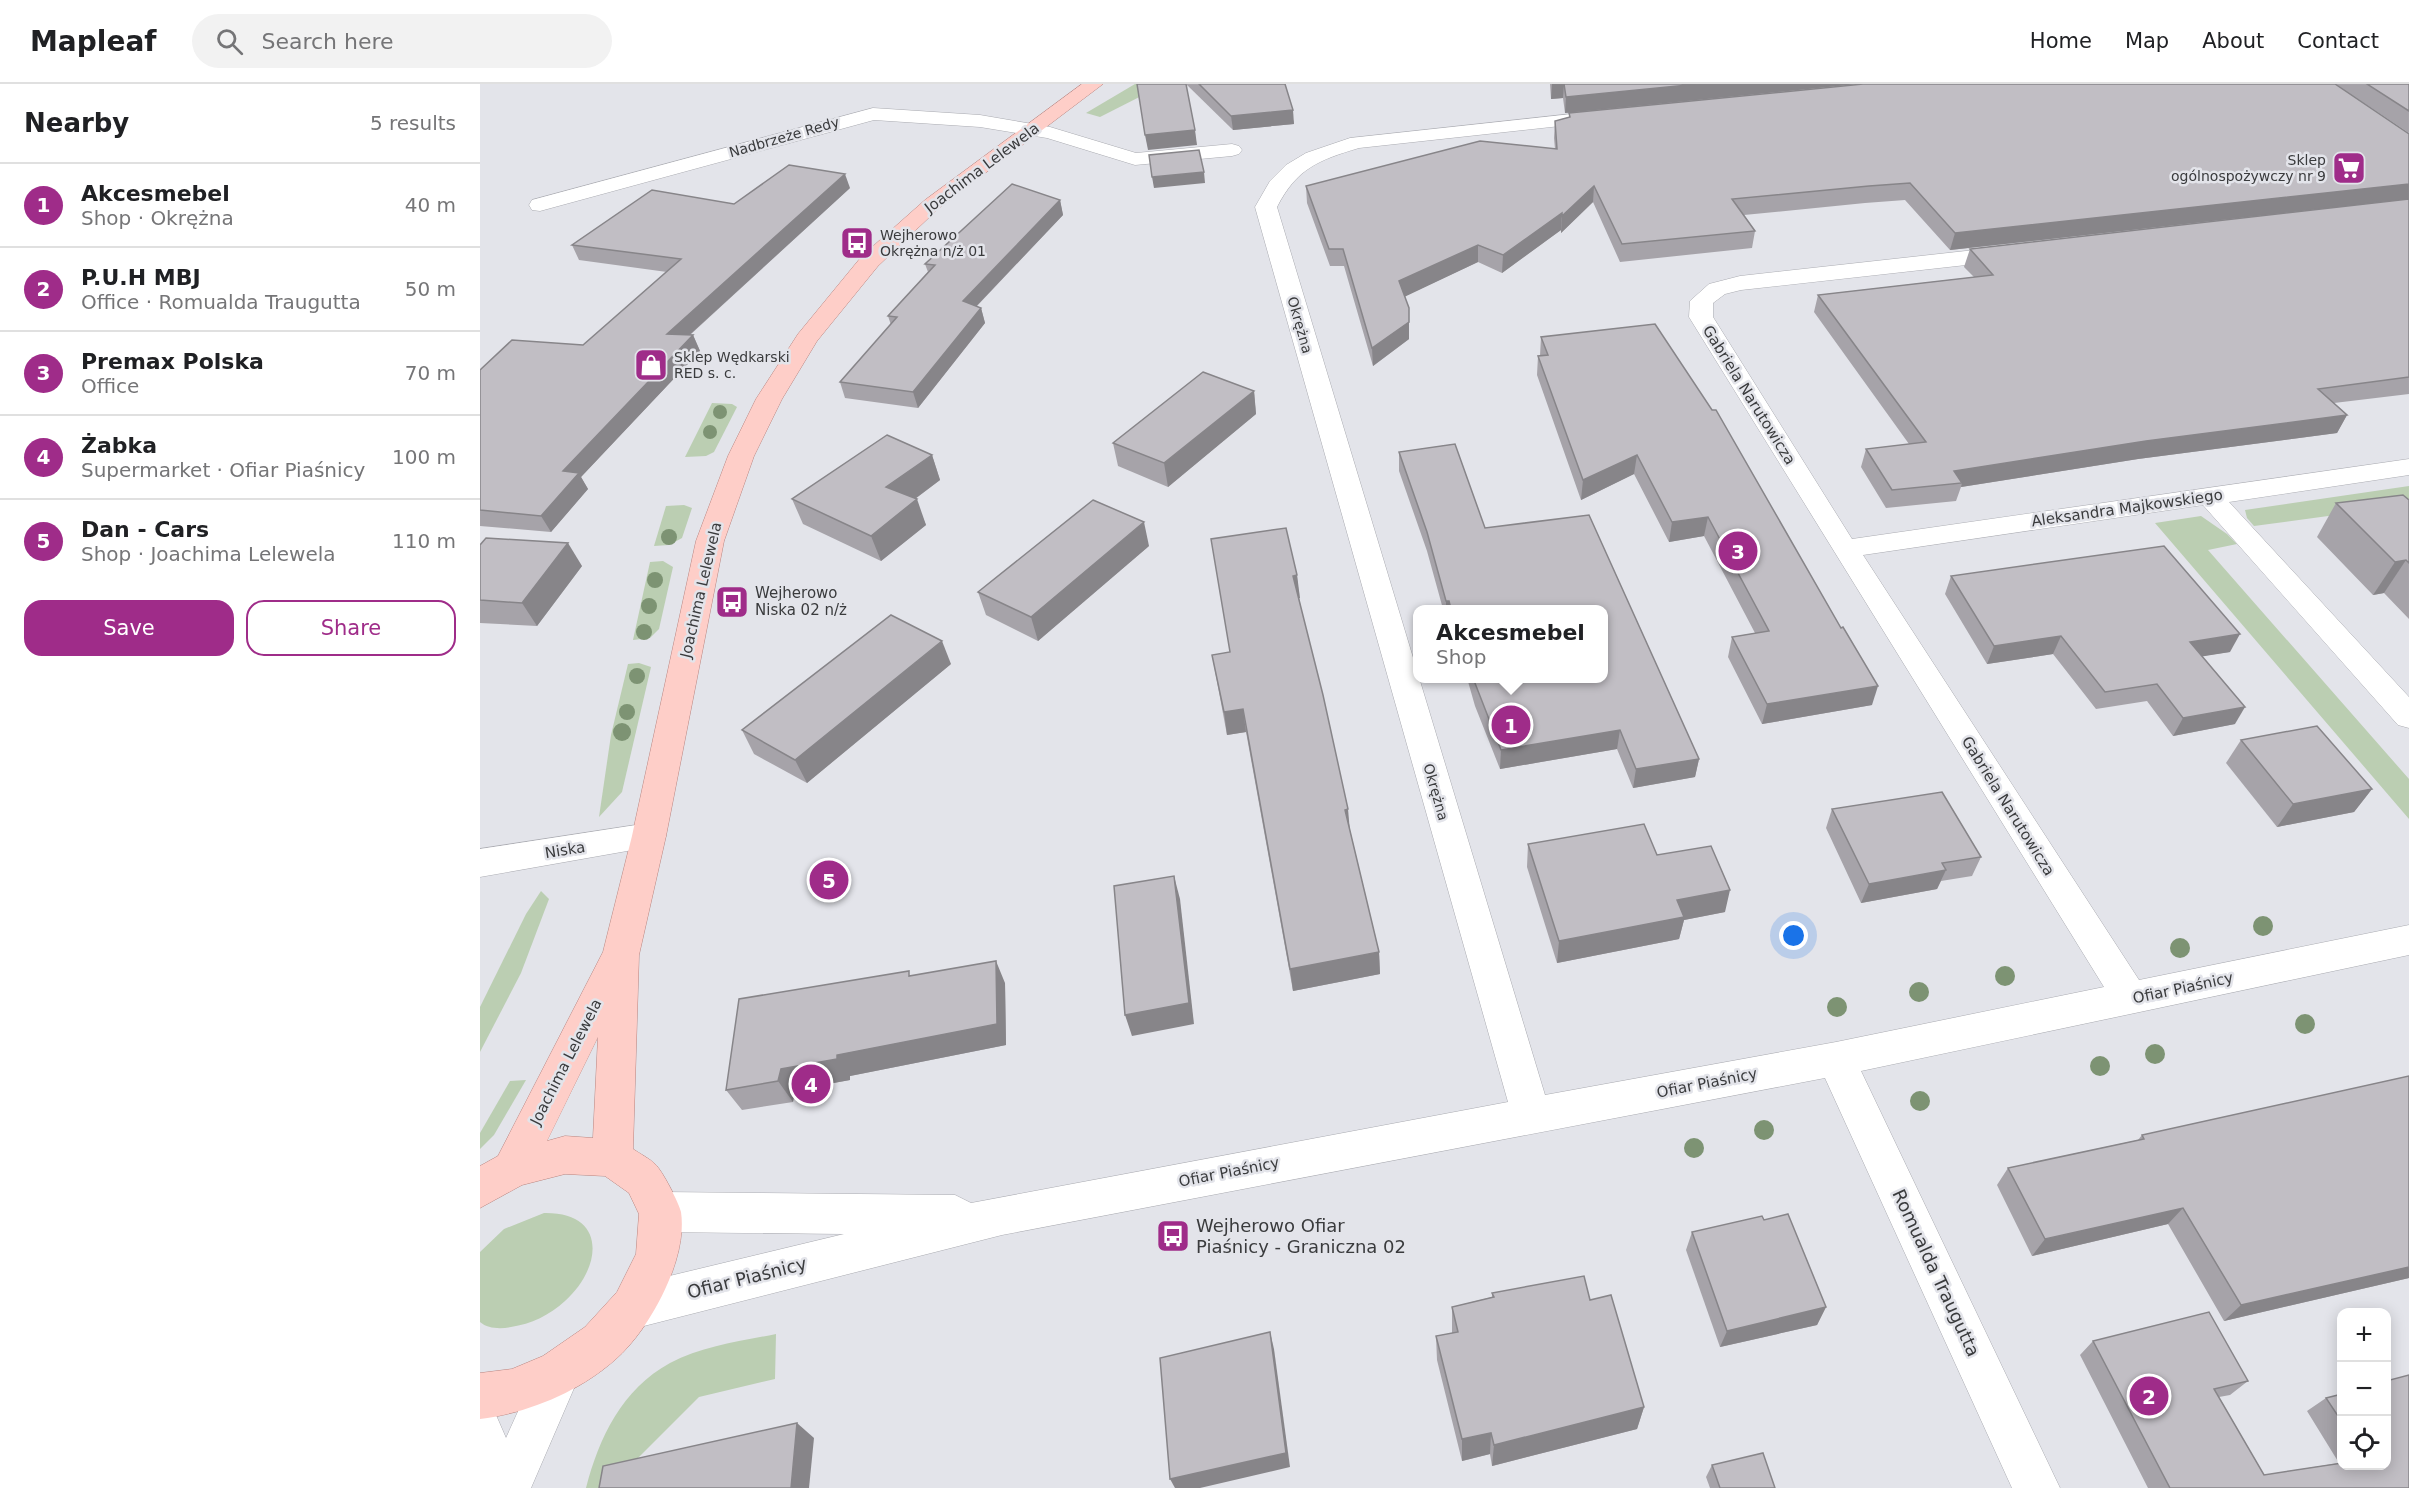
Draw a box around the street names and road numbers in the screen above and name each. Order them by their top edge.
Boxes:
street label: Nadbrzeże Redy [727,114,841,160]
street label: Joachima Lelewela [920,119,1043,218]
street label: Okrężna [1284,295,1316,355]
street label: Gabriela Narutowicza [1699,322,1799,468]
street label: Aleksandra Majkowskiego [2030,486,2224,530]
street label: Joachima Lelewela [676,520,725,661]
street label: Gabriela Narutowicza [1958,733,2058,879]
street label: Okrężna [1420,762,1452,822]
street label: Niska [543,838,587,862]
street label: Ofiar Piaśnicy [2131,969,2235,1007]
street label: Joachima Lelewela [526,996,606,1129]
street label: Ofiar Piaśnicy [1655,1064,1759,1102]
street label: Ofiar Piaśnicy [1177,1153,1281,1191]
street label: Romualda Traugutta [1888,1186,1984,1360]
street label: Ofiar Piaśnicy [685,1252,809,1303]

